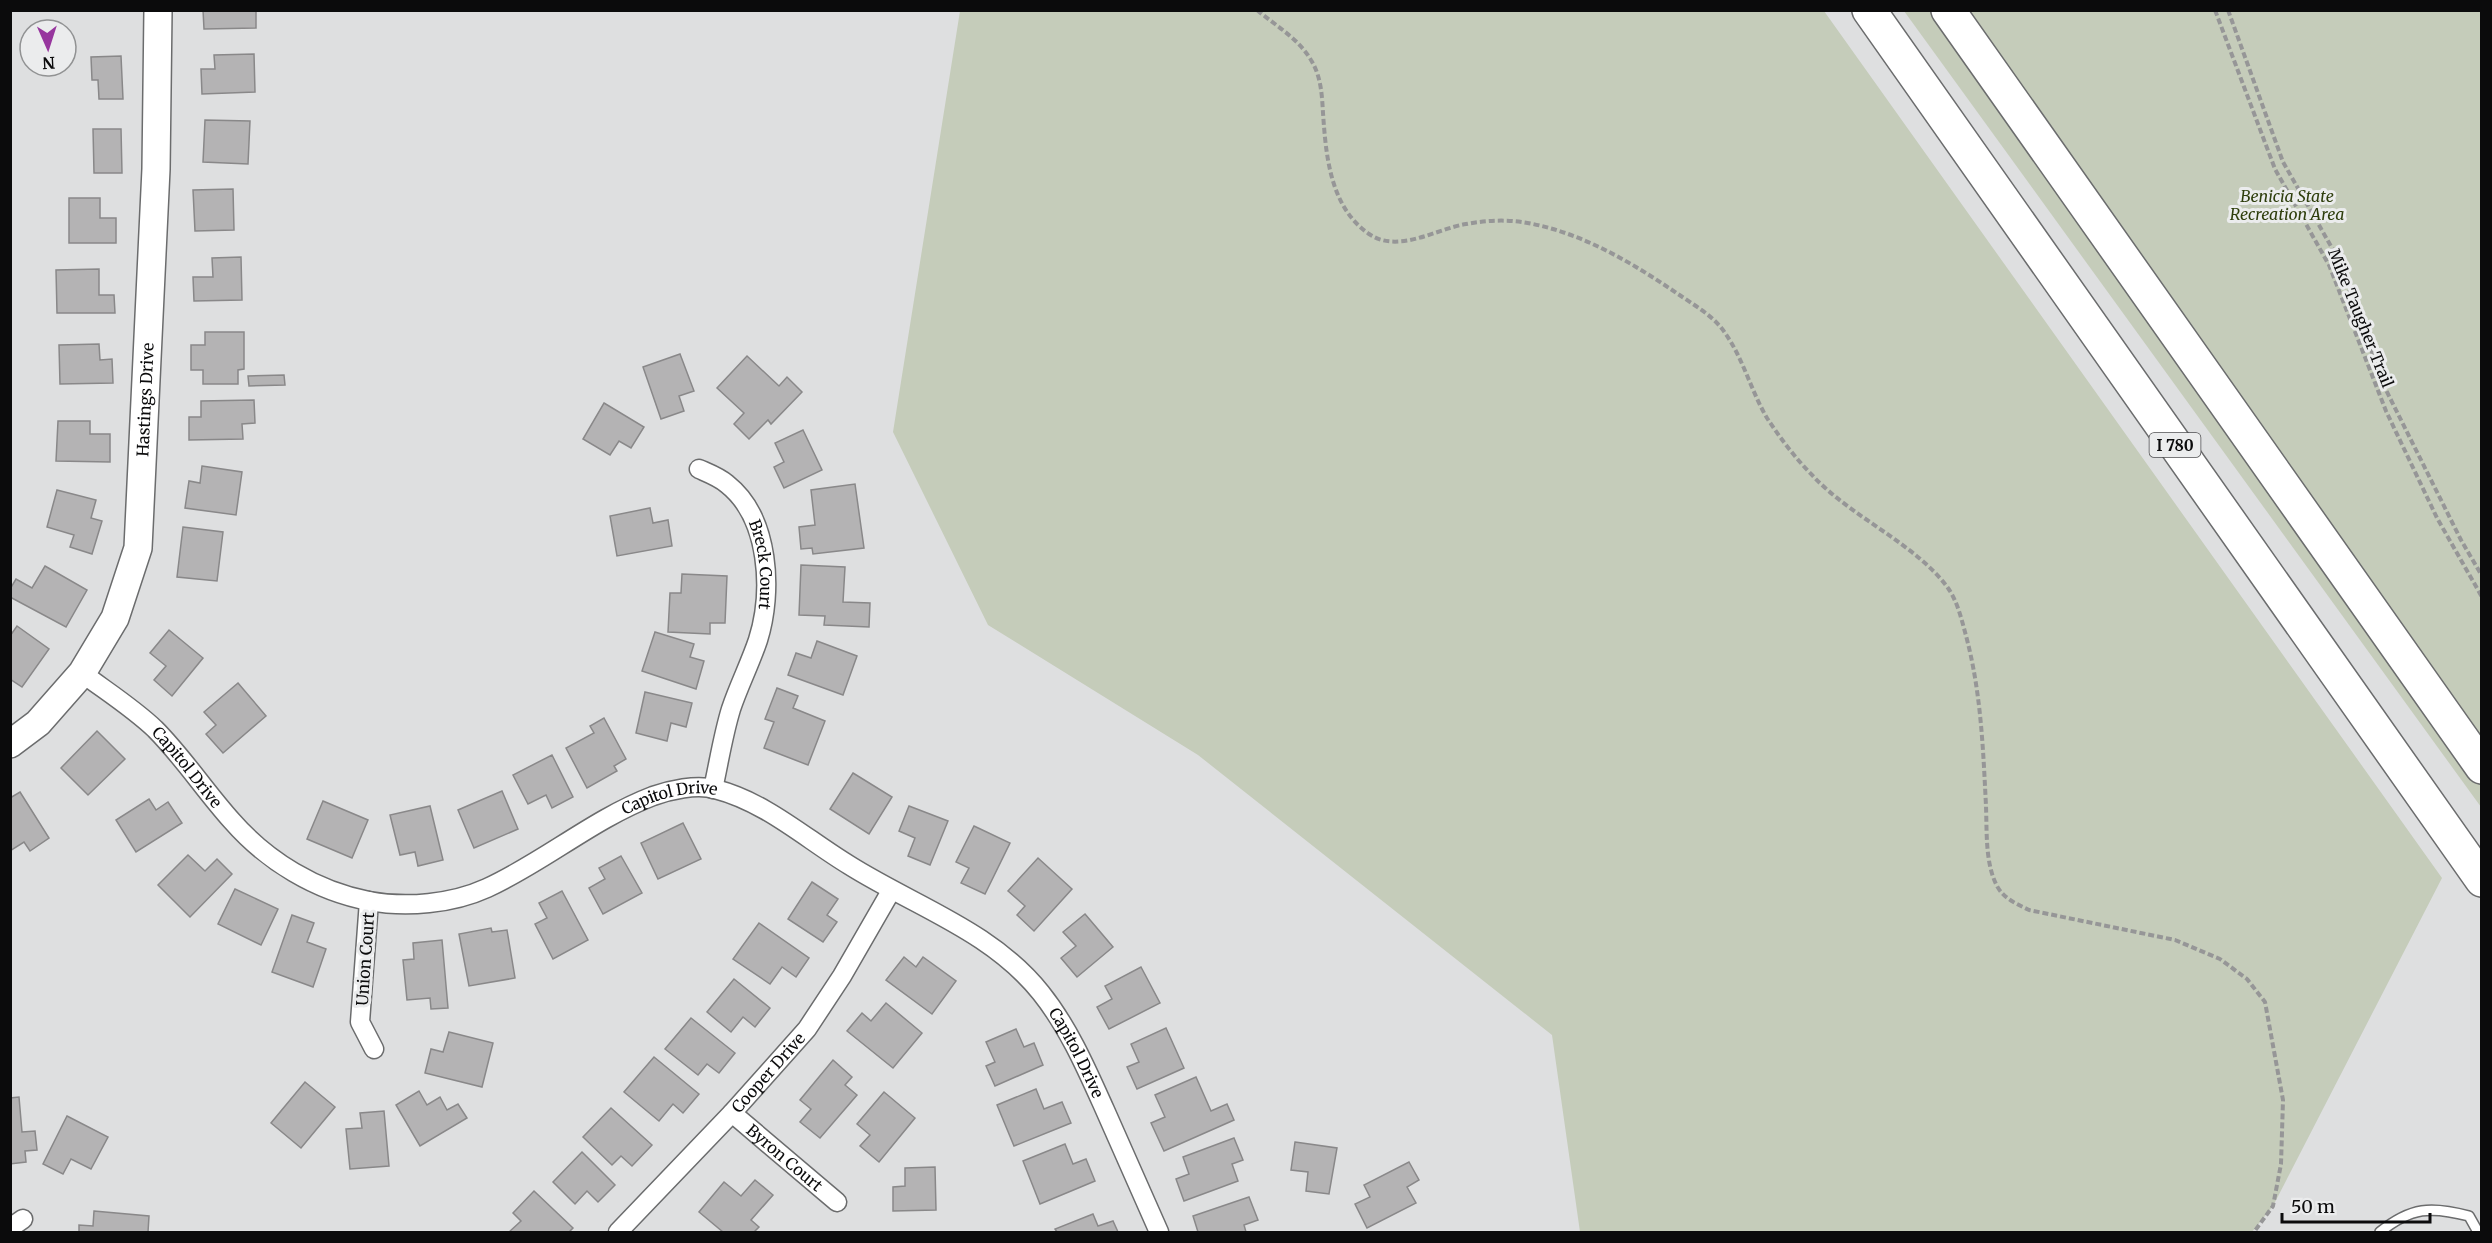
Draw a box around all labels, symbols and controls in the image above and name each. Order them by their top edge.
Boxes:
north arrow [18,18,78,78]
text: N [42,53,56,73]
park label: Benicia State Recreation Area [2230,186,2344,224]
street label: Mike Taugher Trail [2324,246,2398,390]
street label: Hastings Drive [132,342,158,457]
road number: I 780 [2150,433,2200,457]
street label: Breck Court [745,517,776,612]
street label: Capitol Drive [148,722,226,812]
street label: Capitol Drive [618,777,720,819]
street label: Union Court [352,911,378,1007]
street label: Capitol Drive [1045,1004,1108,1101]
street label: Cooper Drive [727,1028,809,1117]
street label: Byron Court [743,1120,827,1196]
scale bar [2282,1186,2430,1224]
text: 50 m [2291,1195,2335,1218]

